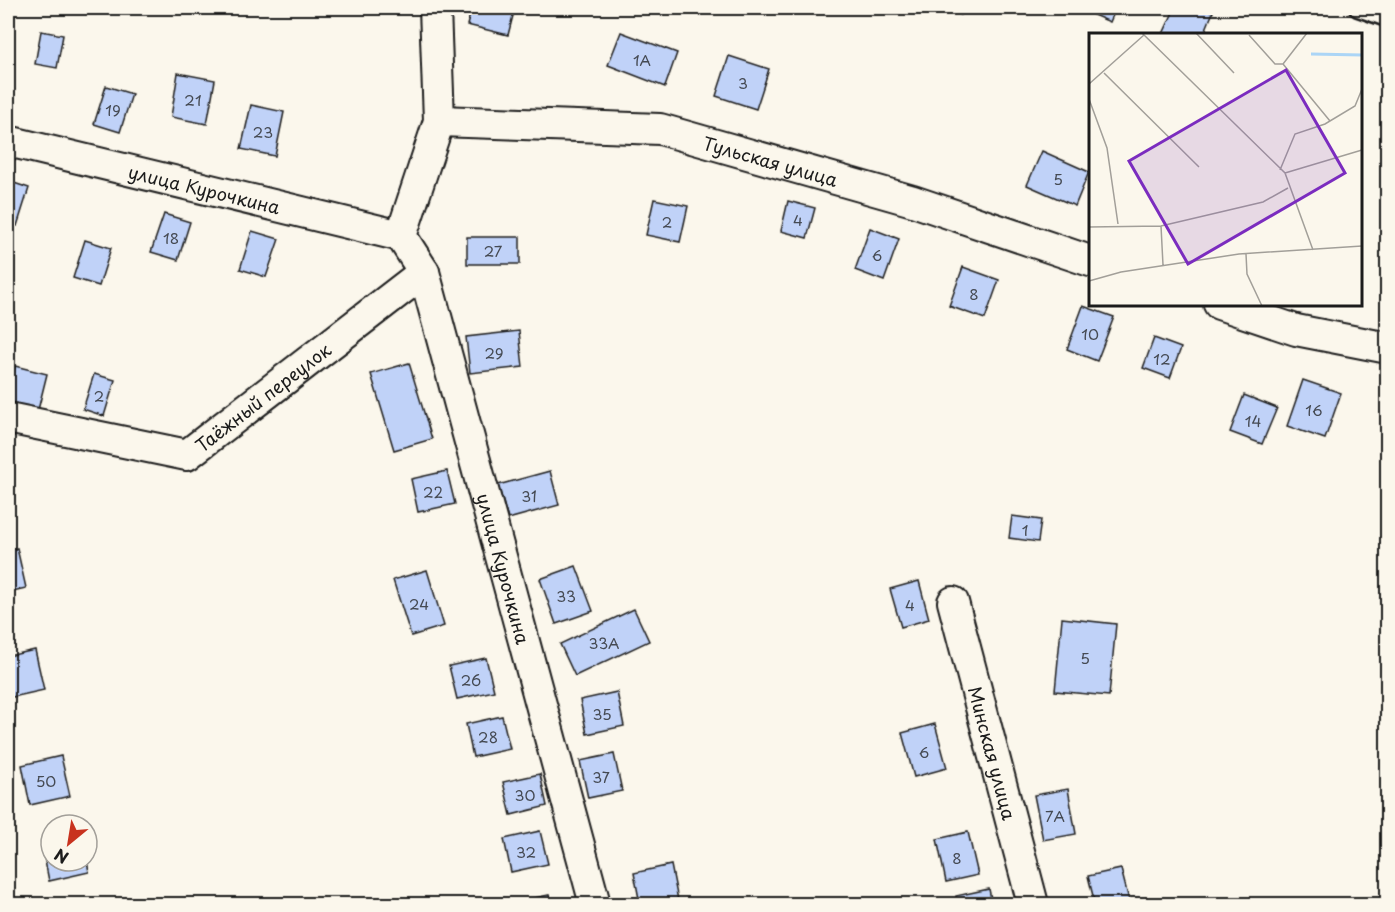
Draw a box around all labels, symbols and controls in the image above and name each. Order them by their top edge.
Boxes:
inset map [1089,33,1362,306]
house number: 1А [633,48,651,71]
house number: 3 [738,71,748,94]
house number: 21 [184,88,202,111]
house number: 19 [105,98,121,121]
house number: 23 [253,120,273,143]
street label: Тульская улица [700,128,842,193]
street label: улица Курочкина [126,157,284,220]
house number: 5 [1053,167,1063,190]
house number: 4 [793,208,803,231]
house number: 2 [662,210,672,233]
house number: 18 [163,226,179,249]
house number: 27 [484,239,503,262]
house number: 6 [872,243,882,266]
house number: 8 [969,282,979,305]
house number: 10 [1081,322,1099,345]
street label: Таёжный переулок [189,335,336,458]
house number: 29 [484,341,504,364]
house number: 12 [1153,347,1171,370]
house number: 2 [94,384,104,407]
house number: 16 [1305,398,1323,421]
house number: 14 [1245,409,1261,432]
house number: 22 [423,480,443,503]
house number: 31 [521,484,537,507]
street label: улица Курочкина [471,490,538,648]
house number: 1 [1022,518,1028,541]
house number: 33 [556,584,576,607]
house number: 24 [409,592,429,615]
house number: 4 [905,593,915,616]
house number: 33А [588,631,620,654]
house number: 5 [1080,646,1090,669]
house number: 26 [461,668,481,691]
street label: Минская улица [962,683,1024,823]
house number: 35 [592,702,612,725]
house number: 28 [478,725,498,748]
house number: 6 [919,740,929,763]
house number: 37 [592,765,610,788]
house number: 50 [36,769,56,792]
house number: 30 [515,783,535,806]
house number: 7А [1045,804,1065,827]
north arrow [39,813,99,873]
house number: 32 [516,840,536,863]
text: N [50,843,72,870]
house number: 8 [952,846,962,869]

